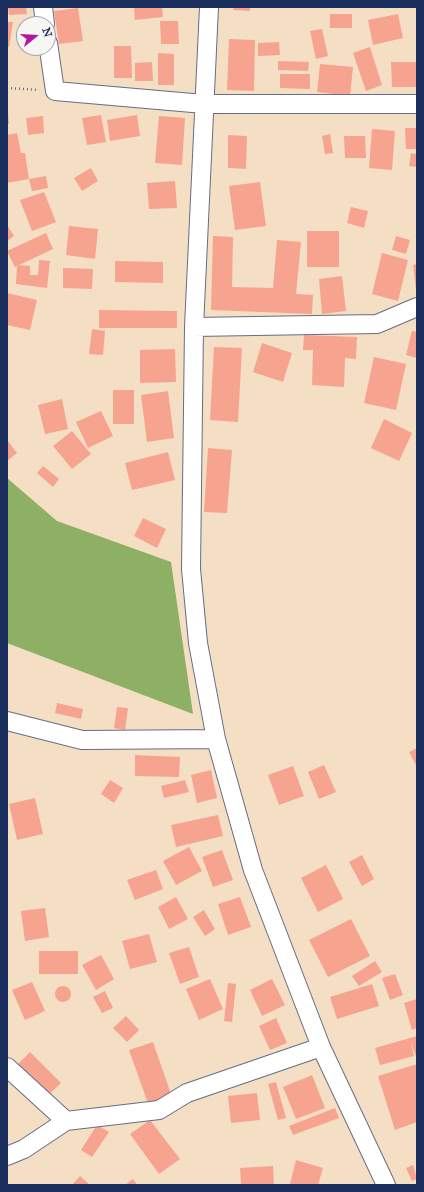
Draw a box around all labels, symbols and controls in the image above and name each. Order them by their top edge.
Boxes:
north arrow [16,16,56,56]
text: N [39,26,55,39]

